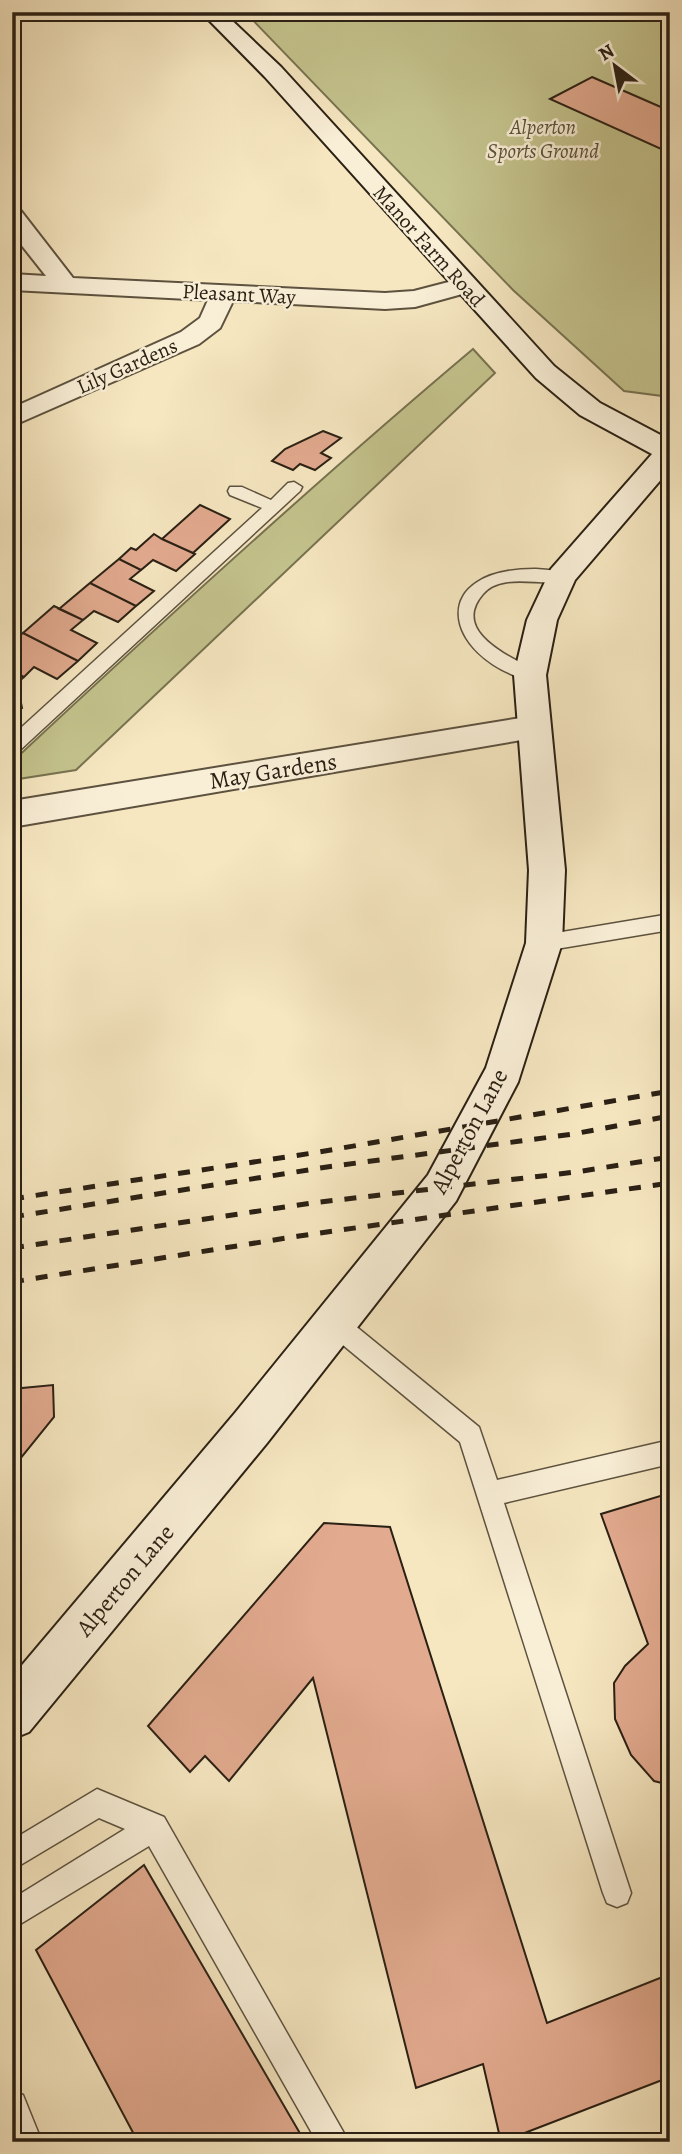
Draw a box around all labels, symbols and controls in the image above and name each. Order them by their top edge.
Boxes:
north arrow [580,32,650,102]
text: N [594,38,619,67]
park label: Alperton Sports Ground [487,113,599,165]
street label: Manor Farm Road [367,179,492,313]
street label: Pleasant Way [182,277,297,311]
street label: Lily Gardens [72,331,182,401]
street label: May Gardens [207,745,339,797]
street label: Alperton Lane [422,1063,515,1200]
street label: Alperton Lane [68,1517,181,1644]

